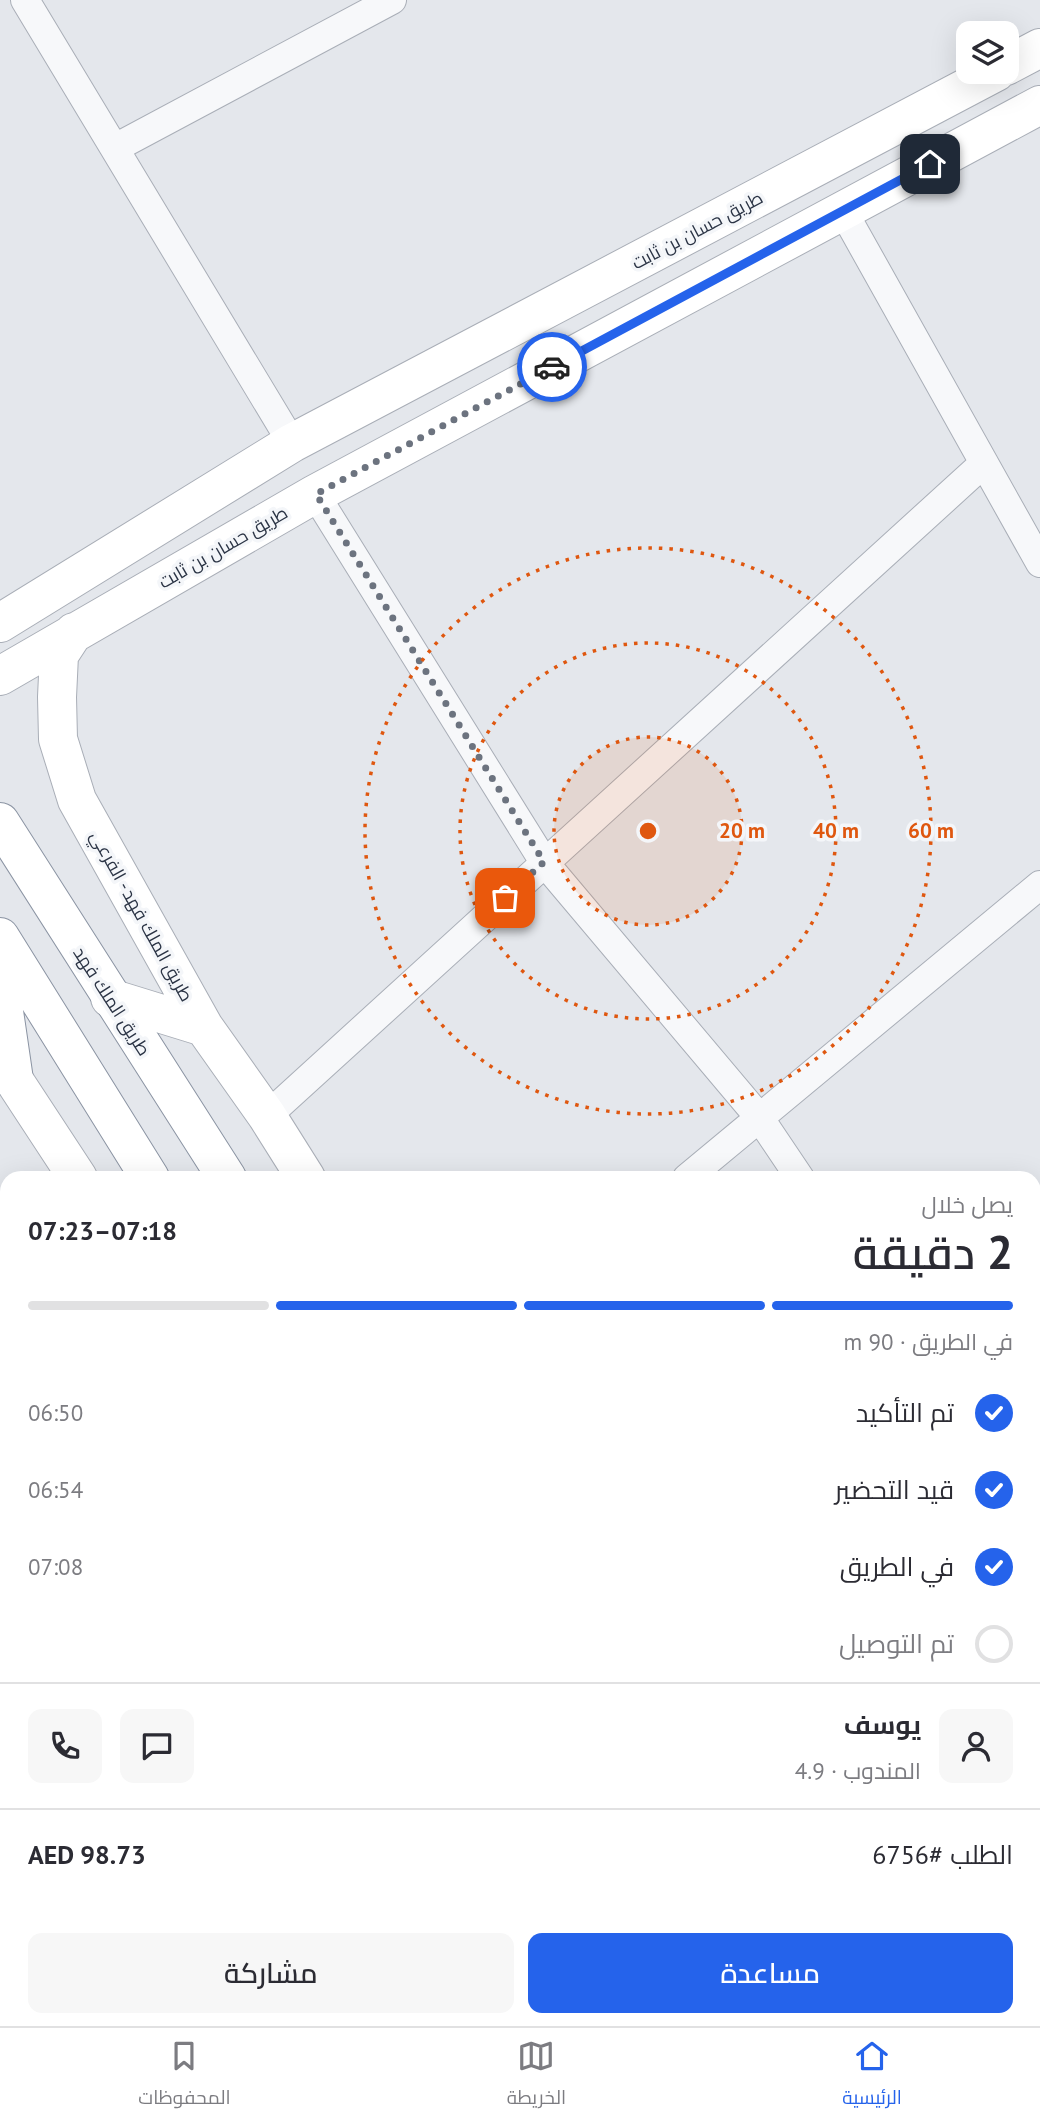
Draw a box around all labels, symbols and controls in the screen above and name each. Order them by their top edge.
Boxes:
map controls [956,21,1019,84]
button: layers [956,21,1019,84]
pin [900,134,960,194]
icon: home [911,145,949,183]
street label: طريق حسان بن ثابت [627,186,767,275]
courier [517,332,587,402]
icon: car [533,348,571,386]
street label: طريق حسان بن ثابت [154,501,292,594]
text: 20 m [719,817,765,844]
text: 40 m [813,817,859,844]
text: 60 m [908,817,954,844]
centre of rings [636,819,660,843]
street label: طريق الملك فهد - الفرعي [85,826,199,1006]
pin [475,868,535,928]
icon: bag [486,879,524,917]
street label: طريق الملك فهد [69,943,155,1059]
text: يصل خلال [922,1190,1013,1219]
text: 07:18–07:23 [28,1214,177,1247]
text: 2 دقيقة [853,1222,1013,1282]
text: في الطريق · 90 m [844,1327,1013,1356]
icon: check [975,1394,1013,1432]
text: تم التأكيد [856,1396,954,1429]
text: 06:50 [28,1398,83,1427]
icon: check [975,1471,1013,1509]
text: قيد التحضير [835,1473,954,1506]
text: 06:54 [28,1475,83,1504]
icon: check [975,1548,1013,1586]
text: في الطريق [840,1550,954,1583]
text: 07:08 [28,1552,83,1581]
text: تم التوصيل [839,1627,954,1660]
text: يوسف [844,1708,921,1741]
button: phone [28,1709,102,1783]
button: chat [120,1709,194,1783]
button: person [939,1709,1013,1783]
text: المندوب · 4.9 [795,1756,921,1785]
text: AED 98.73 [28,1838,146,1871]
text: الطلب #6756 [872,1838,1013,1871]
button: مشاركة [28,1933,514,2013]
button: مساعدة [528,1933,1013,2013]
tab: المحفوظات [138,2037,231,2115]
tab: الخريطة [507,2037,566,2115]
tab: الرئيسية [842,2037,902,2115]

